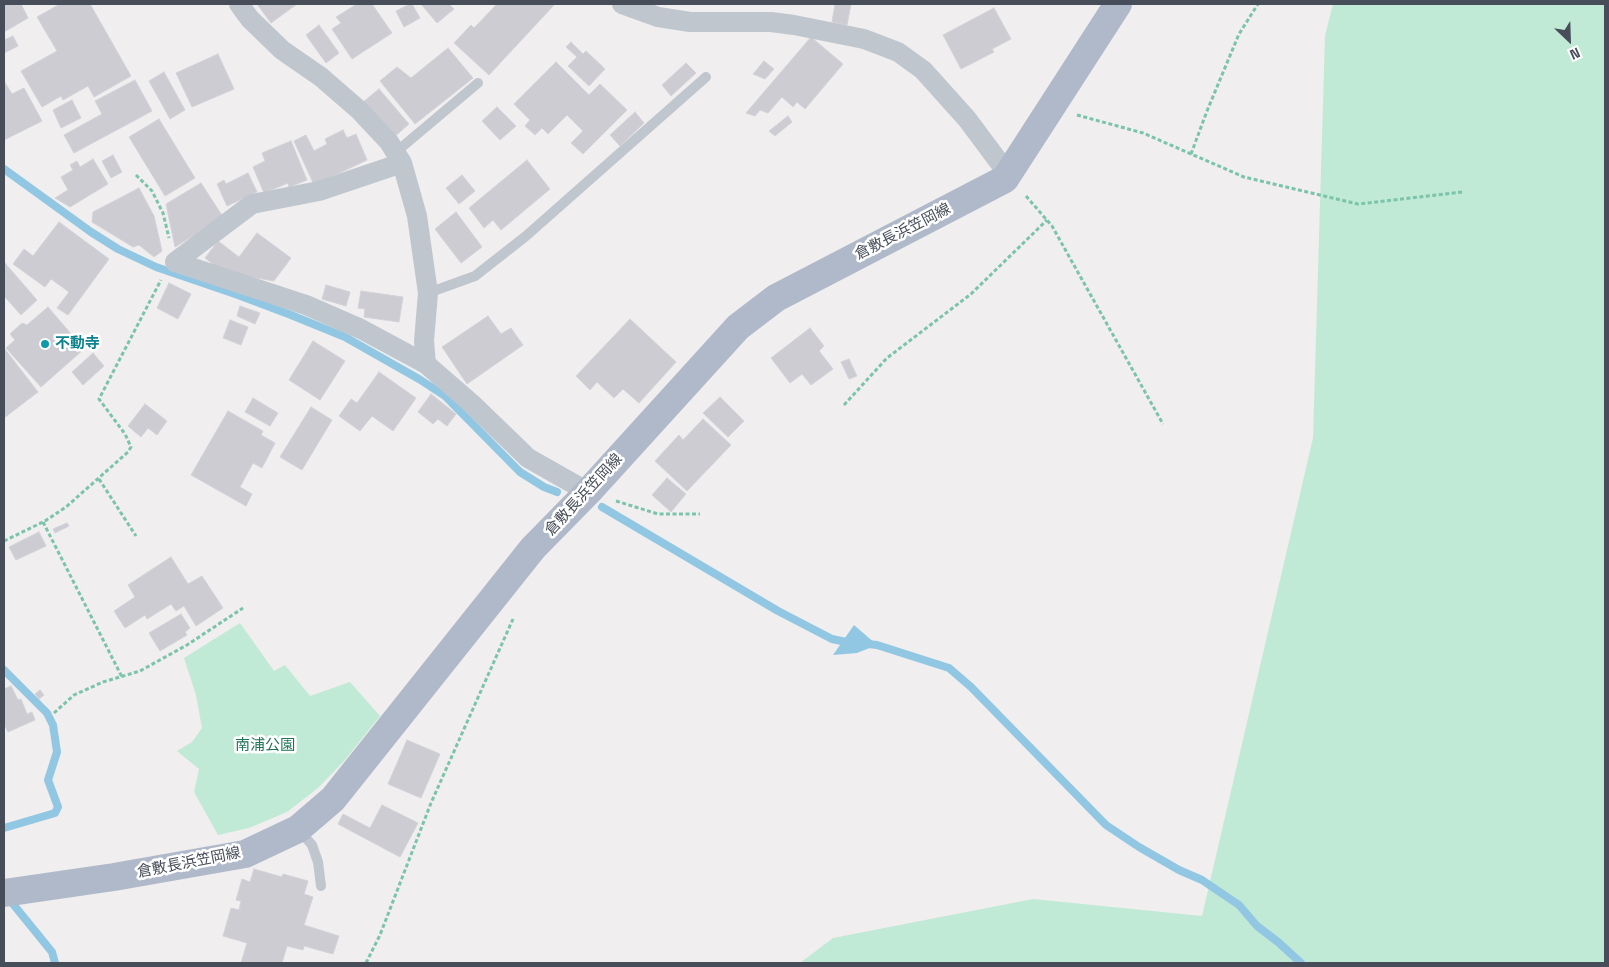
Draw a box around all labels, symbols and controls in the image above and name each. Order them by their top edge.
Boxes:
north arrow [1544,15,1594,65]
text: N [1567,44,1583,64]
street label: 倉敷長浜笠岡線 [852,200,954,264]
place label: 不動寺 [55,335,100,353]
marker: 不動寺 [39,338,51,350]
street label: 倉敷長浜笠岡線 [542,450,626,540]
park label: 南浦公園 [235,737,295,755]
street label: 倉敷長浜笠岡線 [136,844,242,882]

